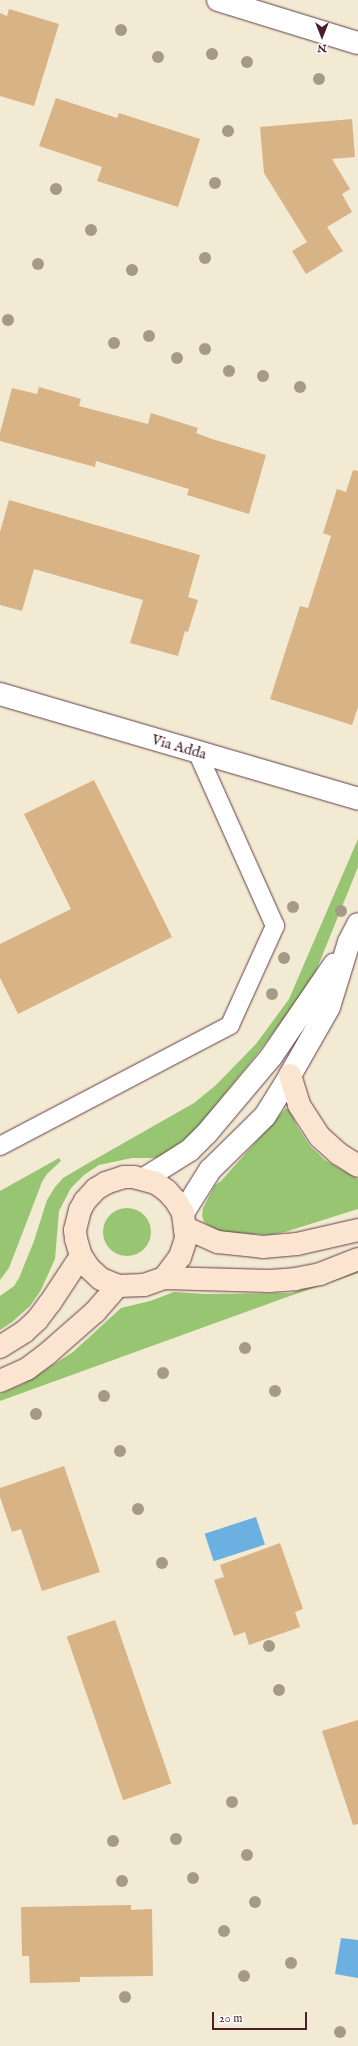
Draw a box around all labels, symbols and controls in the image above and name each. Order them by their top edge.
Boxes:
north arrow [302,16,342,56]
text: N [317,41,327,55]
street label: Via Adda [150,731,208,763]
scale bar [214,2004,309,2030]
text: 20 m [219,2011,242,2026]

